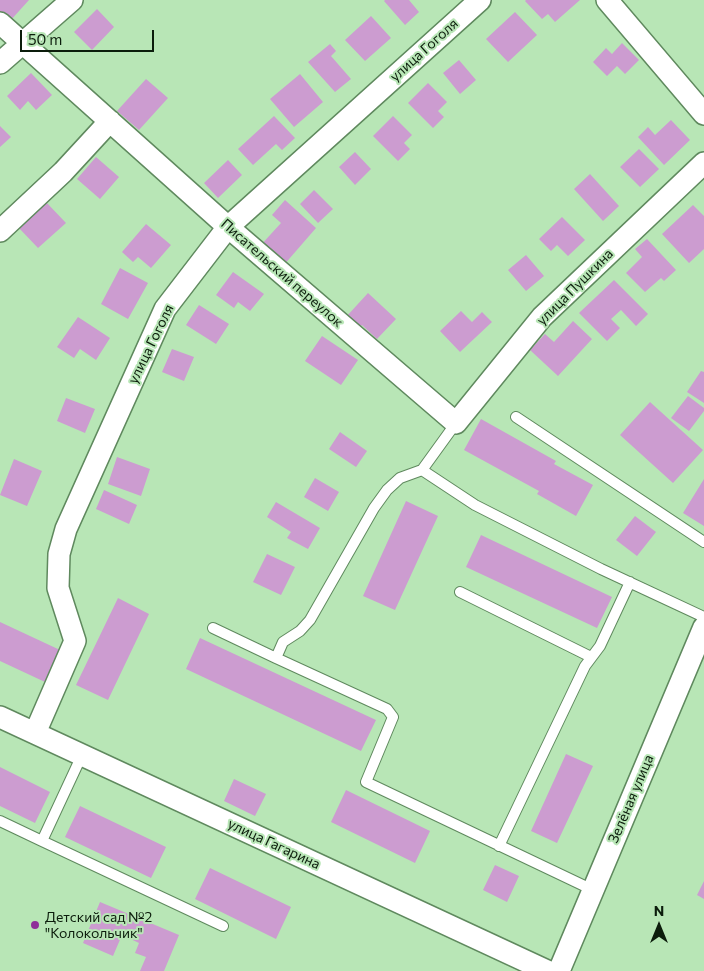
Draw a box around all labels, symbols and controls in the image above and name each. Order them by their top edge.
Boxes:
street label: улица Гоголя [386,15,462,85]
scale bar [22,20,156,52]
text: 50 m [28,30,62,48]
street label: Писательский переулок [217,215,347,331]
street label: улица Пушкина [533,245,617,329]
street label: улица Гоголя [125,302,177,386]
street label: Зелёная улица [605,752,657,846]
street label: улица Гагарина [225,815,323,873]
north arrow [634,901,684,951]
text: N [654,902,664,919]
place label: Детский сад №2 "Колокольчик" [45,909,152,942]
marker: Детский сад №2 "Колокольчик" [29,919,41,931]

